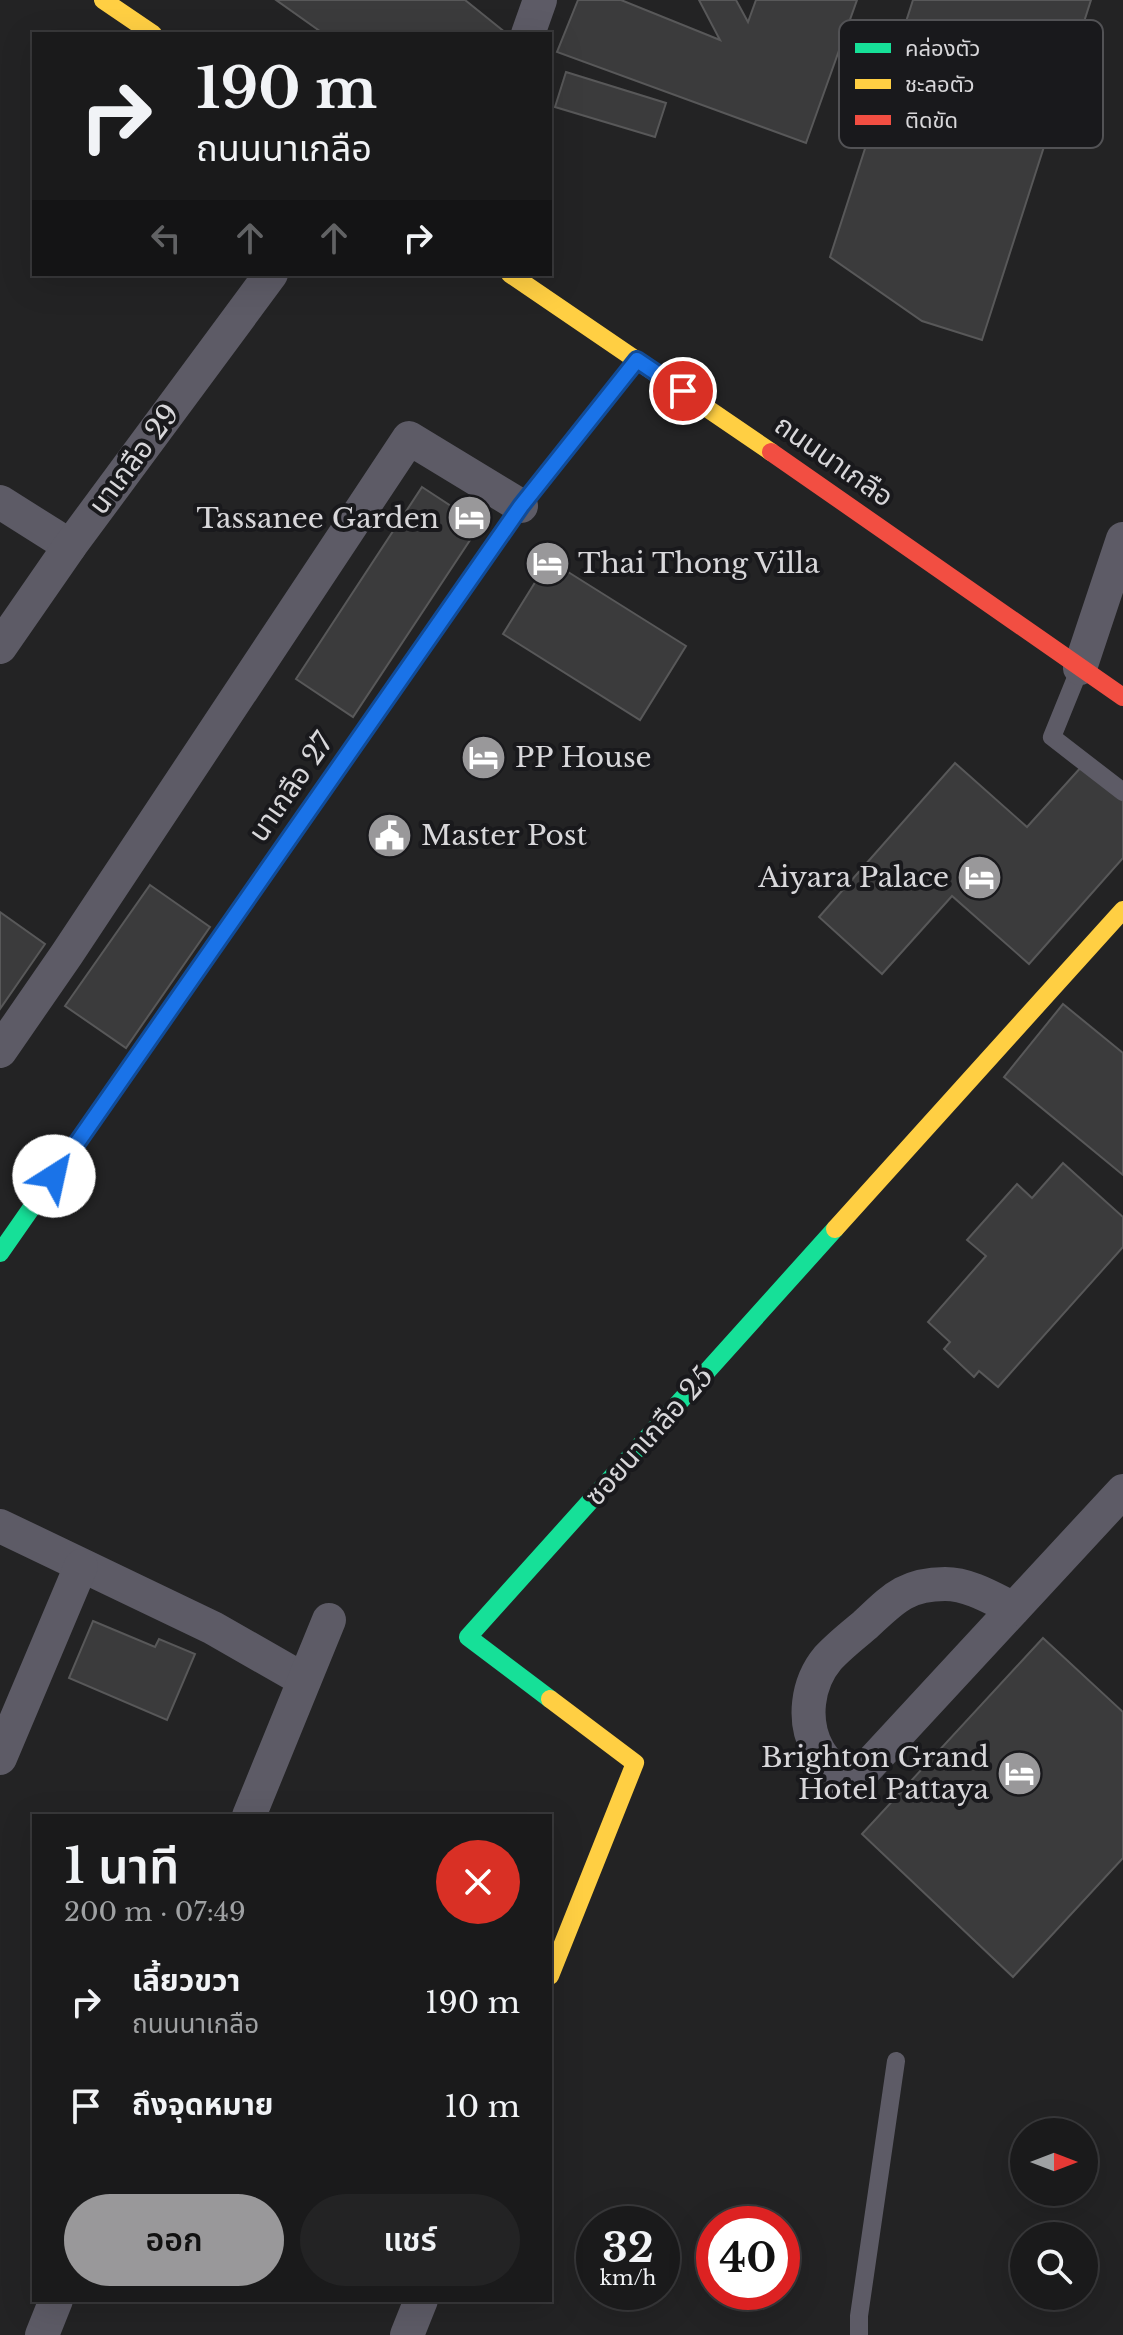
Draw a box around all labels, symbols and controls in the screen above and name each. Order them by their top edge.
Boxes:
legend [839,20,1103,148]
text: คล่องตัว [905,35,980,62]
text: 190 m [196,54,377,123]
icon: right [64,64,168,168]
text: ชะลอตัว [905,71,975,98]
text: ติดขัด [905,107,958,134]
text: ถนนนาเกลือ [196,126,372,171]
icon: left [144,216,188,260]
icon: ahead [228,216,272,260]
icon: ahead [312,216,356,260]
icon: right [396,216,440,260]
pin [649,357,717,425]
icon: arrive [661,369,705,413]
street label: นาเกลือ 29 [81,397,187,521]
street label: ถนนนาเกลือ [768,407,900,515]
hotel icon: Tassanee Garden [446,494,494,542]
place label: Tassanee Garden [196,501,439,536]
hotel icon: Thai Thong Villa [523,539,571,587]
place label: Thai Thong Villa [578,546,820,581]
street label: นาเกลือ 27 [241,725,342,848]
hotel icon: PP House [460,733,508,781]
place label: PP House [515,740,652,775]
public building icon: Master Post [366,811,414,859]
place label: Master Post [421,818,587,853]
hotel icon: Aiyara Palace [956,853,1004,901]
place label: Aiyara Palace [757,860,949,895]
position arrow [12,1134,96,1218]
street label: ซอยนาเกลือ 25 [577,1359,721,1513]
place label: Brighton Grand Hotel Pattaya [761,1740,989,1807]
hotel icon: Brighton Grand Hotel Pattaya [996,1749,1044,1797]
text: 1 นาที [64,1836,179,1896]
button: close [436,1840,520,1924]
text: 200 m · 07:49 [64,1896,246,1928]
text: เลี้ยวขวา [132,1962,240,1999]
icon: right [64,1980,108,2024]
text: 190 m [425,1984,520,2021]
text: ถนนนาเกลือ [132,2008,259,2040]
icon: arrive [64,2084,108,2128]
text: ถึงจุดหมาย [132,2086,273,2123]
text: 10 m [444,2088,520,2125]
north arrow [1010,2118,1098,2206]
map controls [1010,2118,1098,2310]
button: ออก [64,2194,284,2286]
button: แชร์ [300,2194,520,2286]
speed limit sign: 40 [696,2206,800,2310]
button: search [1010,2222,1098,2310]
text: 32 [602,2223,654,2273]
text: km/h [600,2266,656,2290]

